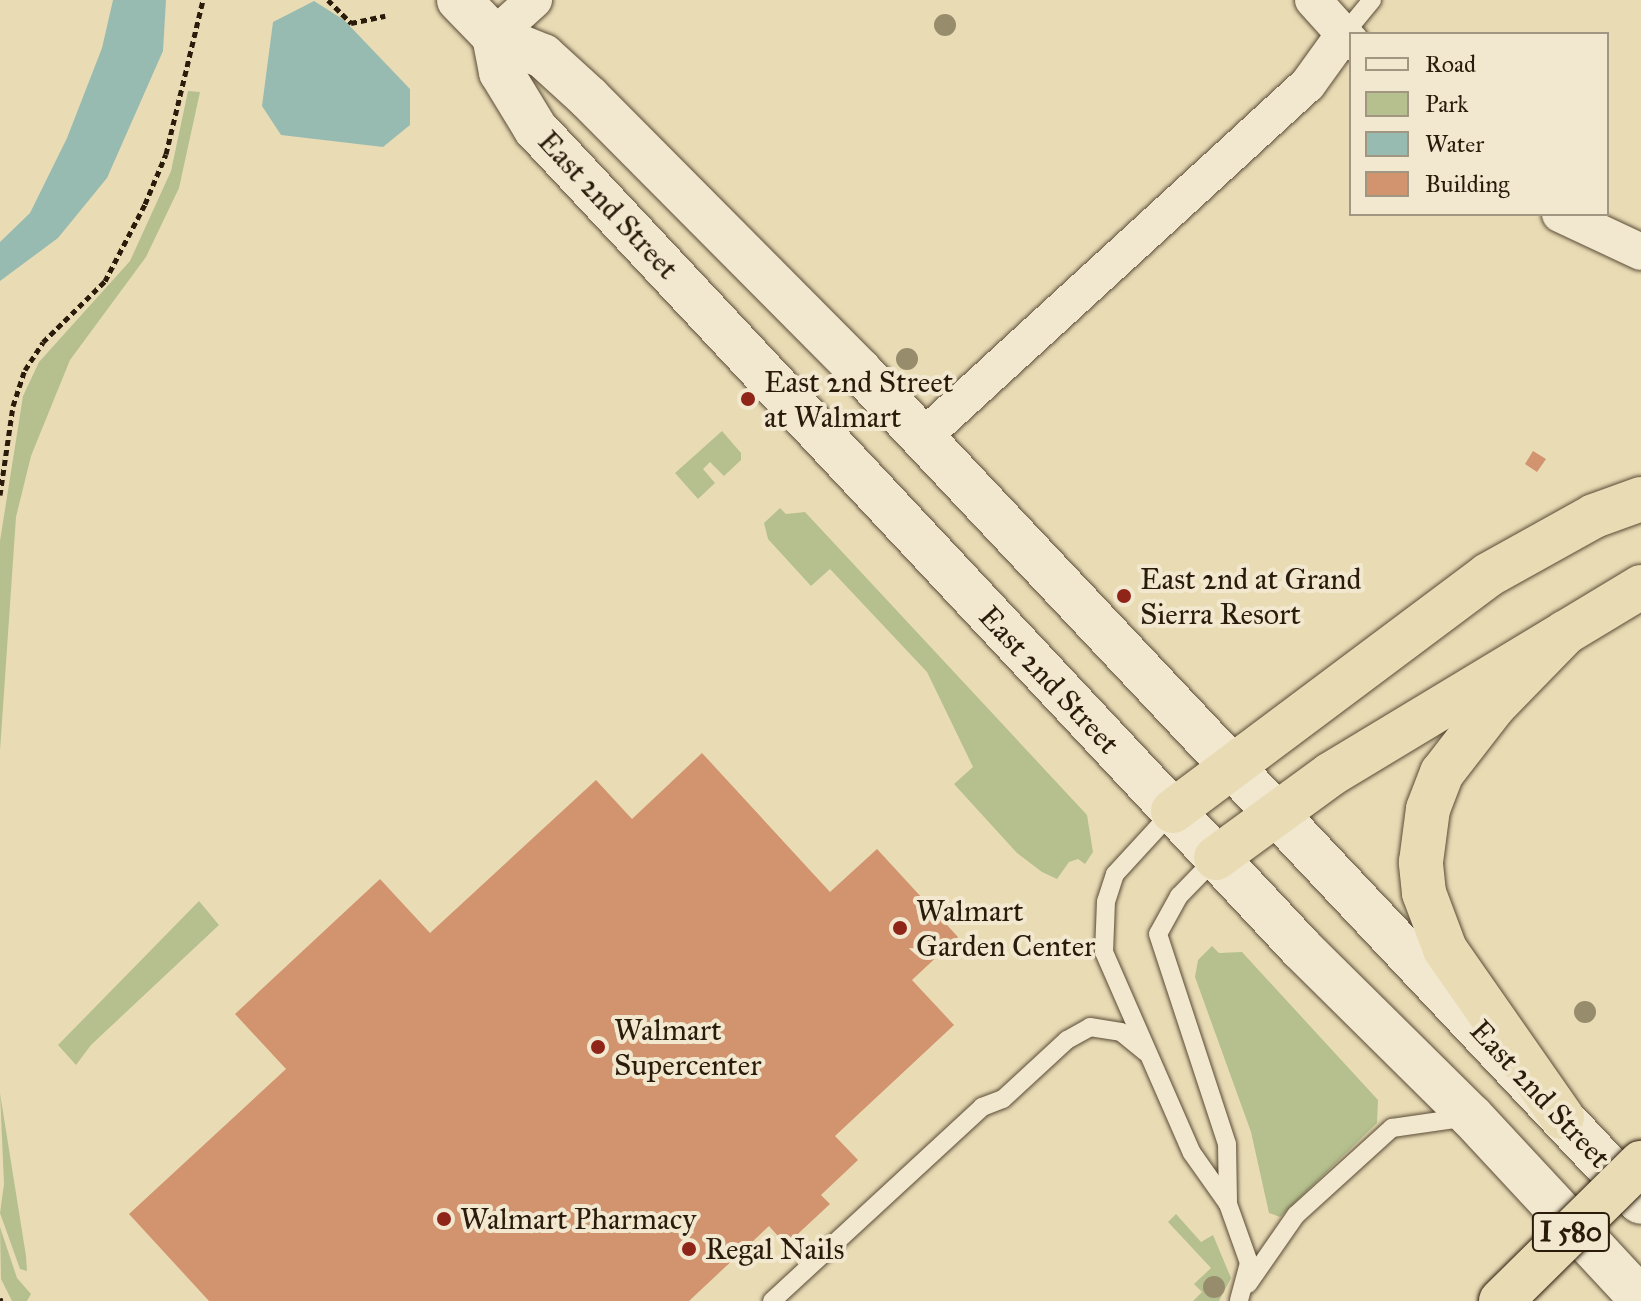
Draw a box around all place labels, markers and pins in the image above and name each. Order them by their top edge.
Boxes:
place label: East 2nd Street at Walmart [764,364,953,434]
marker: East 2nd Street at Walmart [739,390,757,408]
place label: East 2nd at Grand Sierra Resort [1140,561,1362,632]
marker: East 2nd at Grand Sierra Resort [1115,587,1133,605]
place label: Walmart Garden Center [916,893,1095,964]
marker: Walmart Garden Center [891,919,909,937]
place label: Walmart Supercenter [614,1012,761,1082]
marker: Walmart Supercenter [589,1038,607,1056]
place label: Walmart Pharmacy [460,1201,696,1237]
marker: Walmart Pharmacy [435,1210,453,1228]
place label: Regal Nails [705,1231,844,1267]
marker: Regal Nails [680,1240,698,1258]

